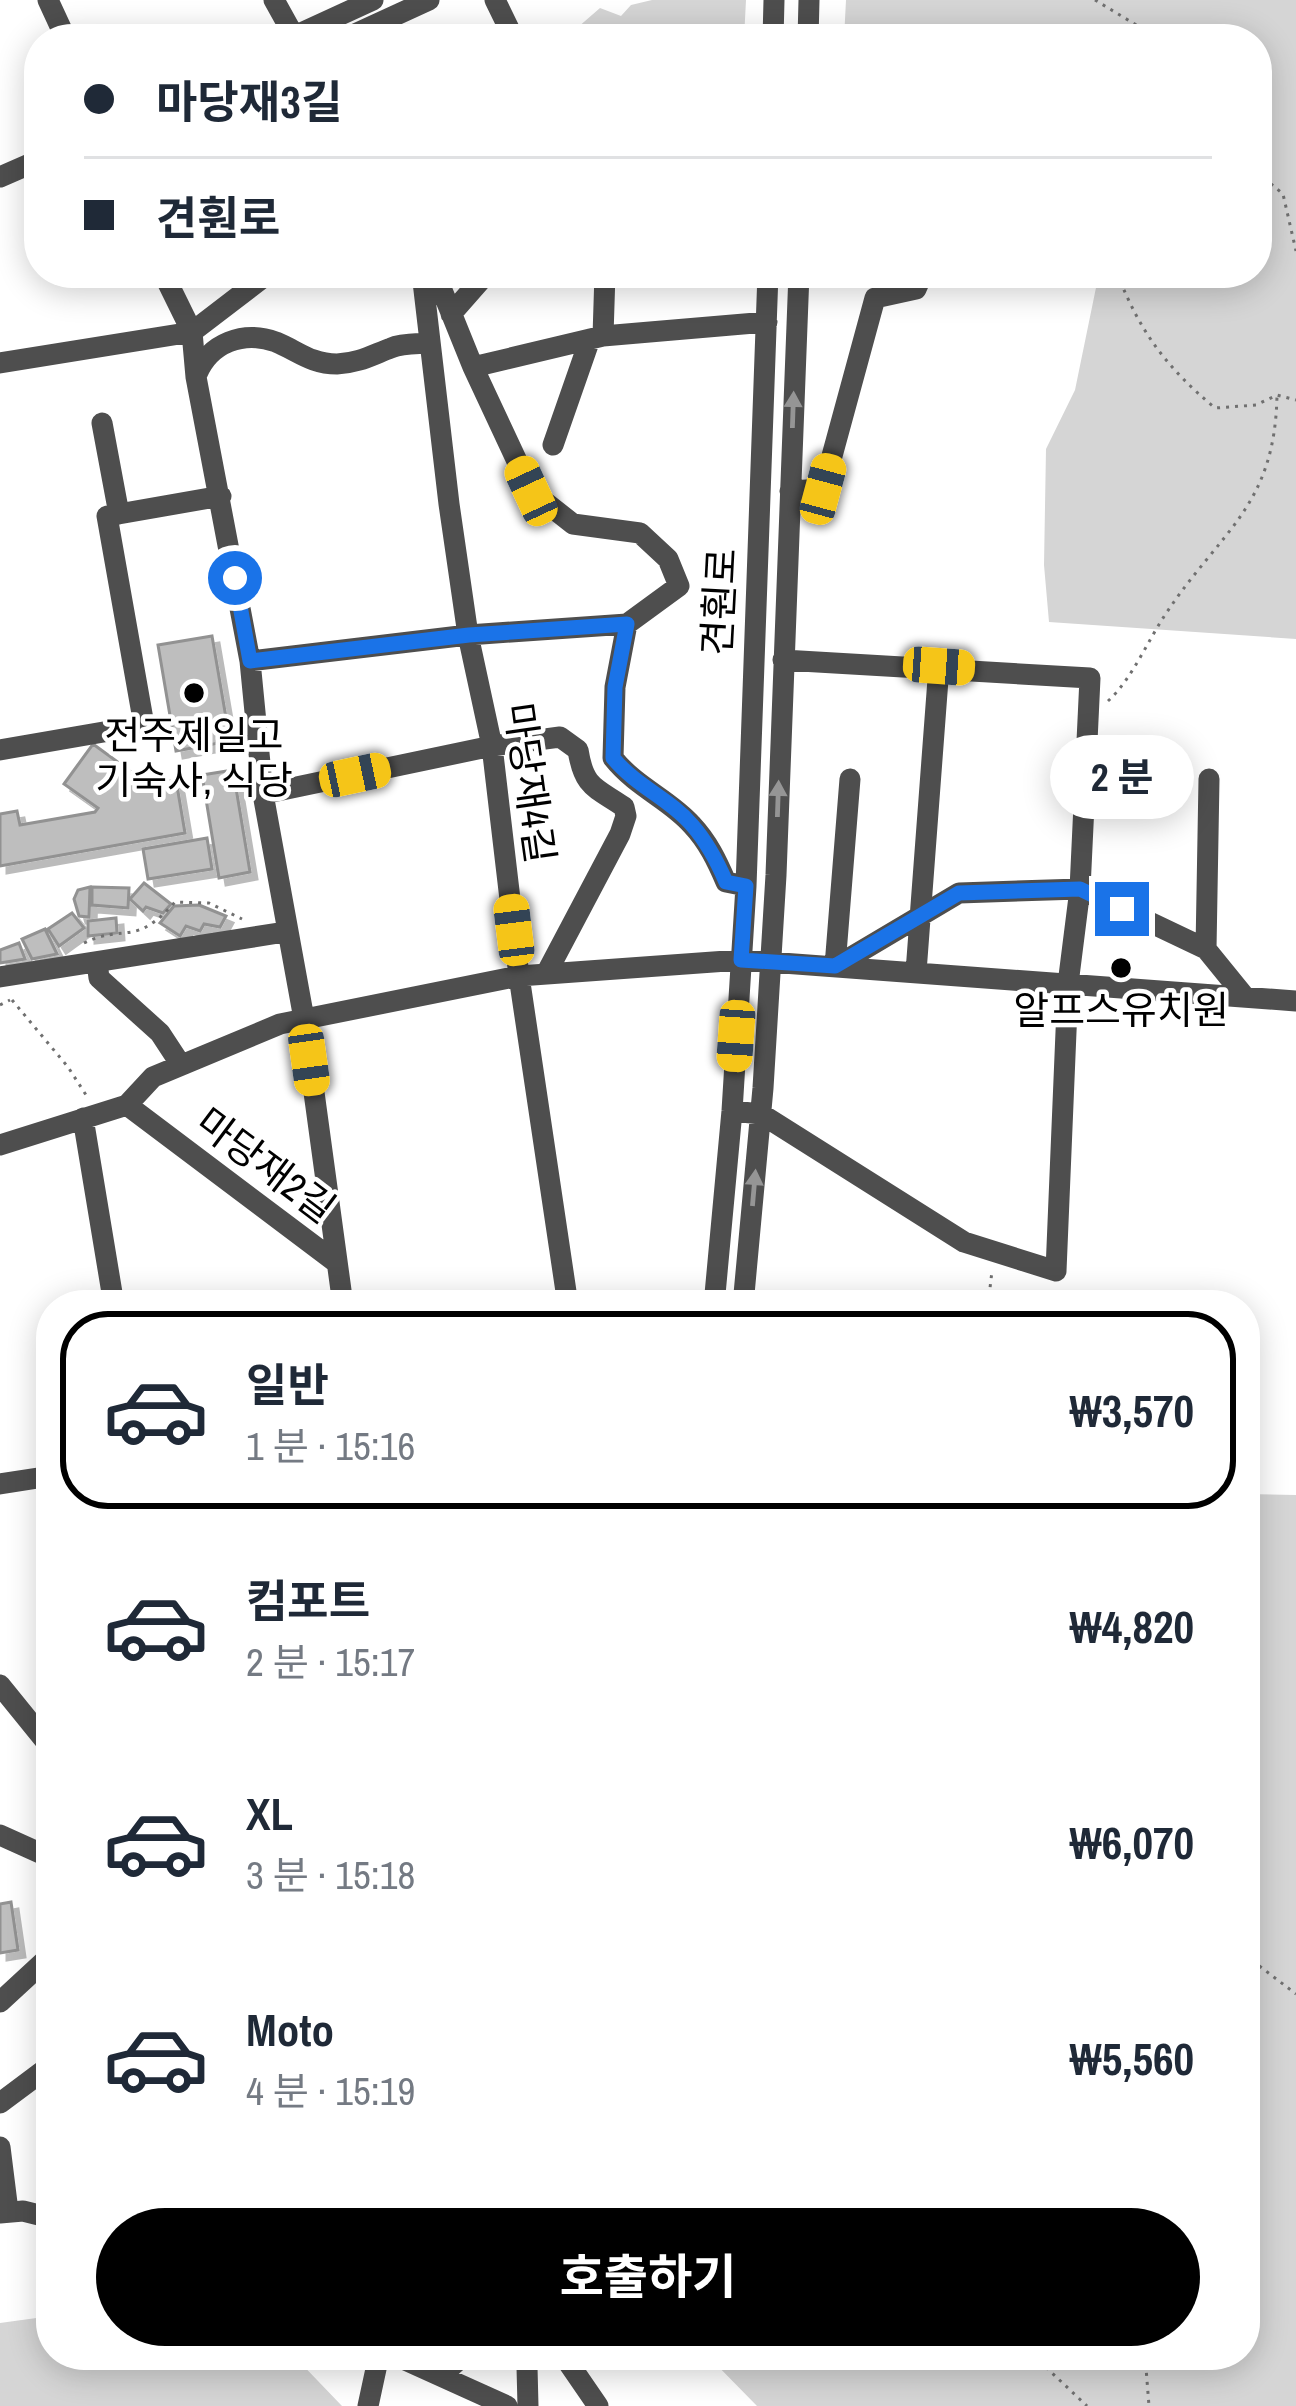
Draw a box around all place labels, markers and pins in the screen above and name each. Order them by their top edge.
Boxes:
marker: 전주제일고 기숙사, 식당 [181,680,207,706]
place label: 전주제일고 기숙사, 식당 [95,709,293,806]
marker: 알프스유치원 [1108,955,1134,981]
place label: 알프스유치원 [1013,984,1229,1036]

